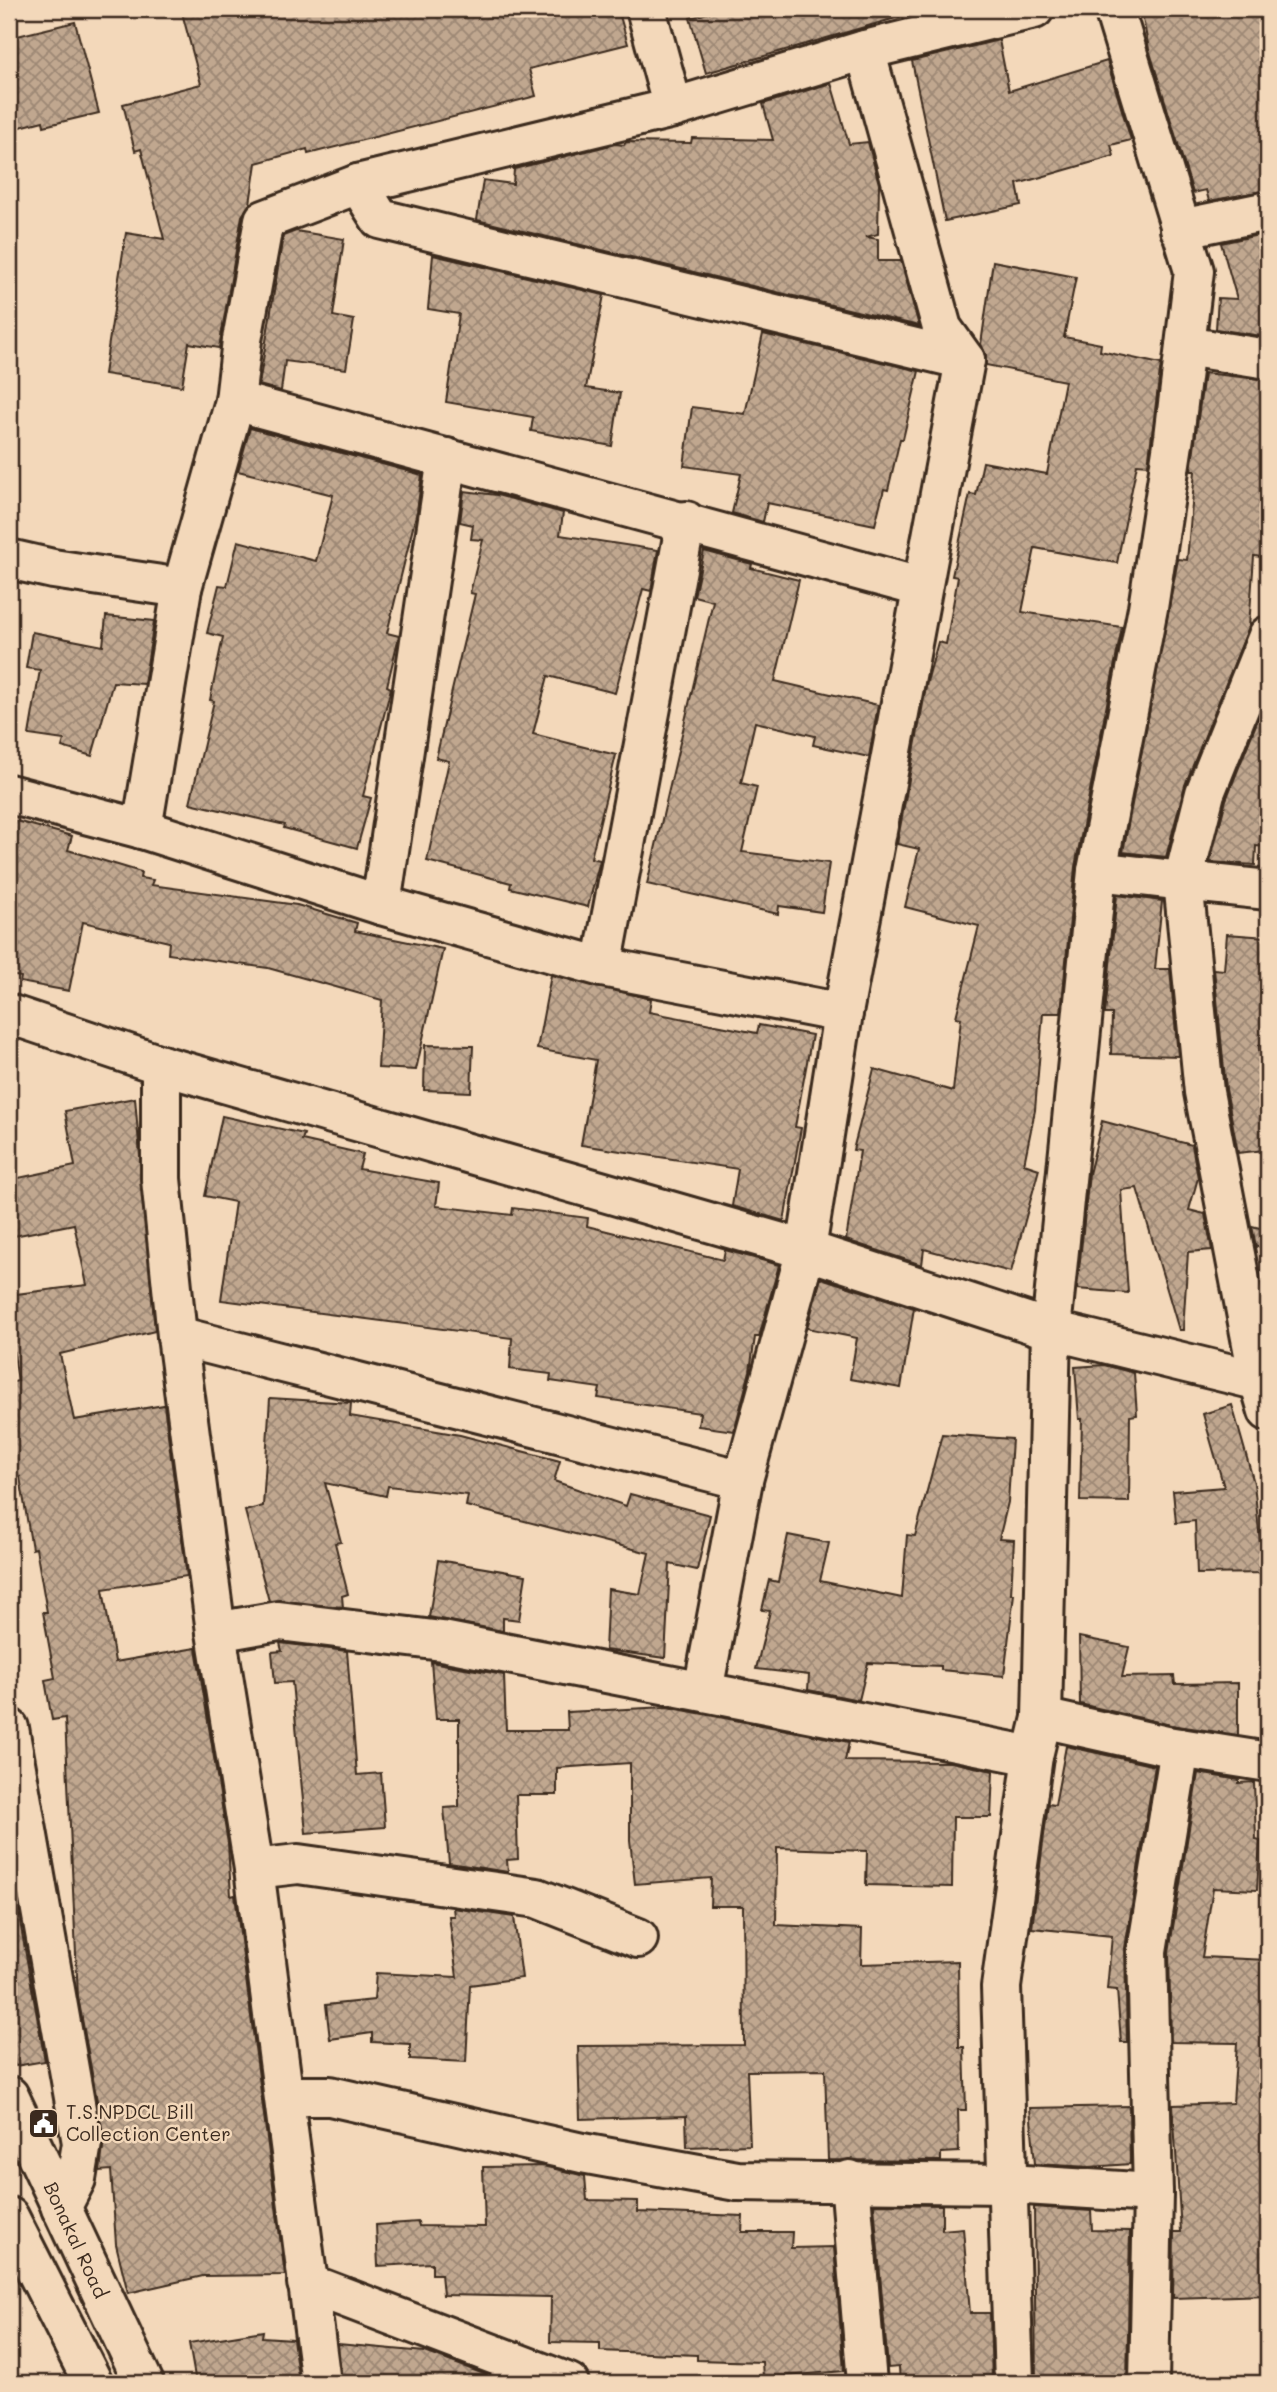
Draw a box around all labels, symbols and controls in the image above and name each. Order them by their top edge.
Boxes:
place label: T.S.NPDCL Bill Collection Center [66,2099,231,2146]
public building icon: T.S.NPDCL Bill Collection Center [26,2106,60,2140]
street label: Bonakal Road [39,2178,114,2302]

